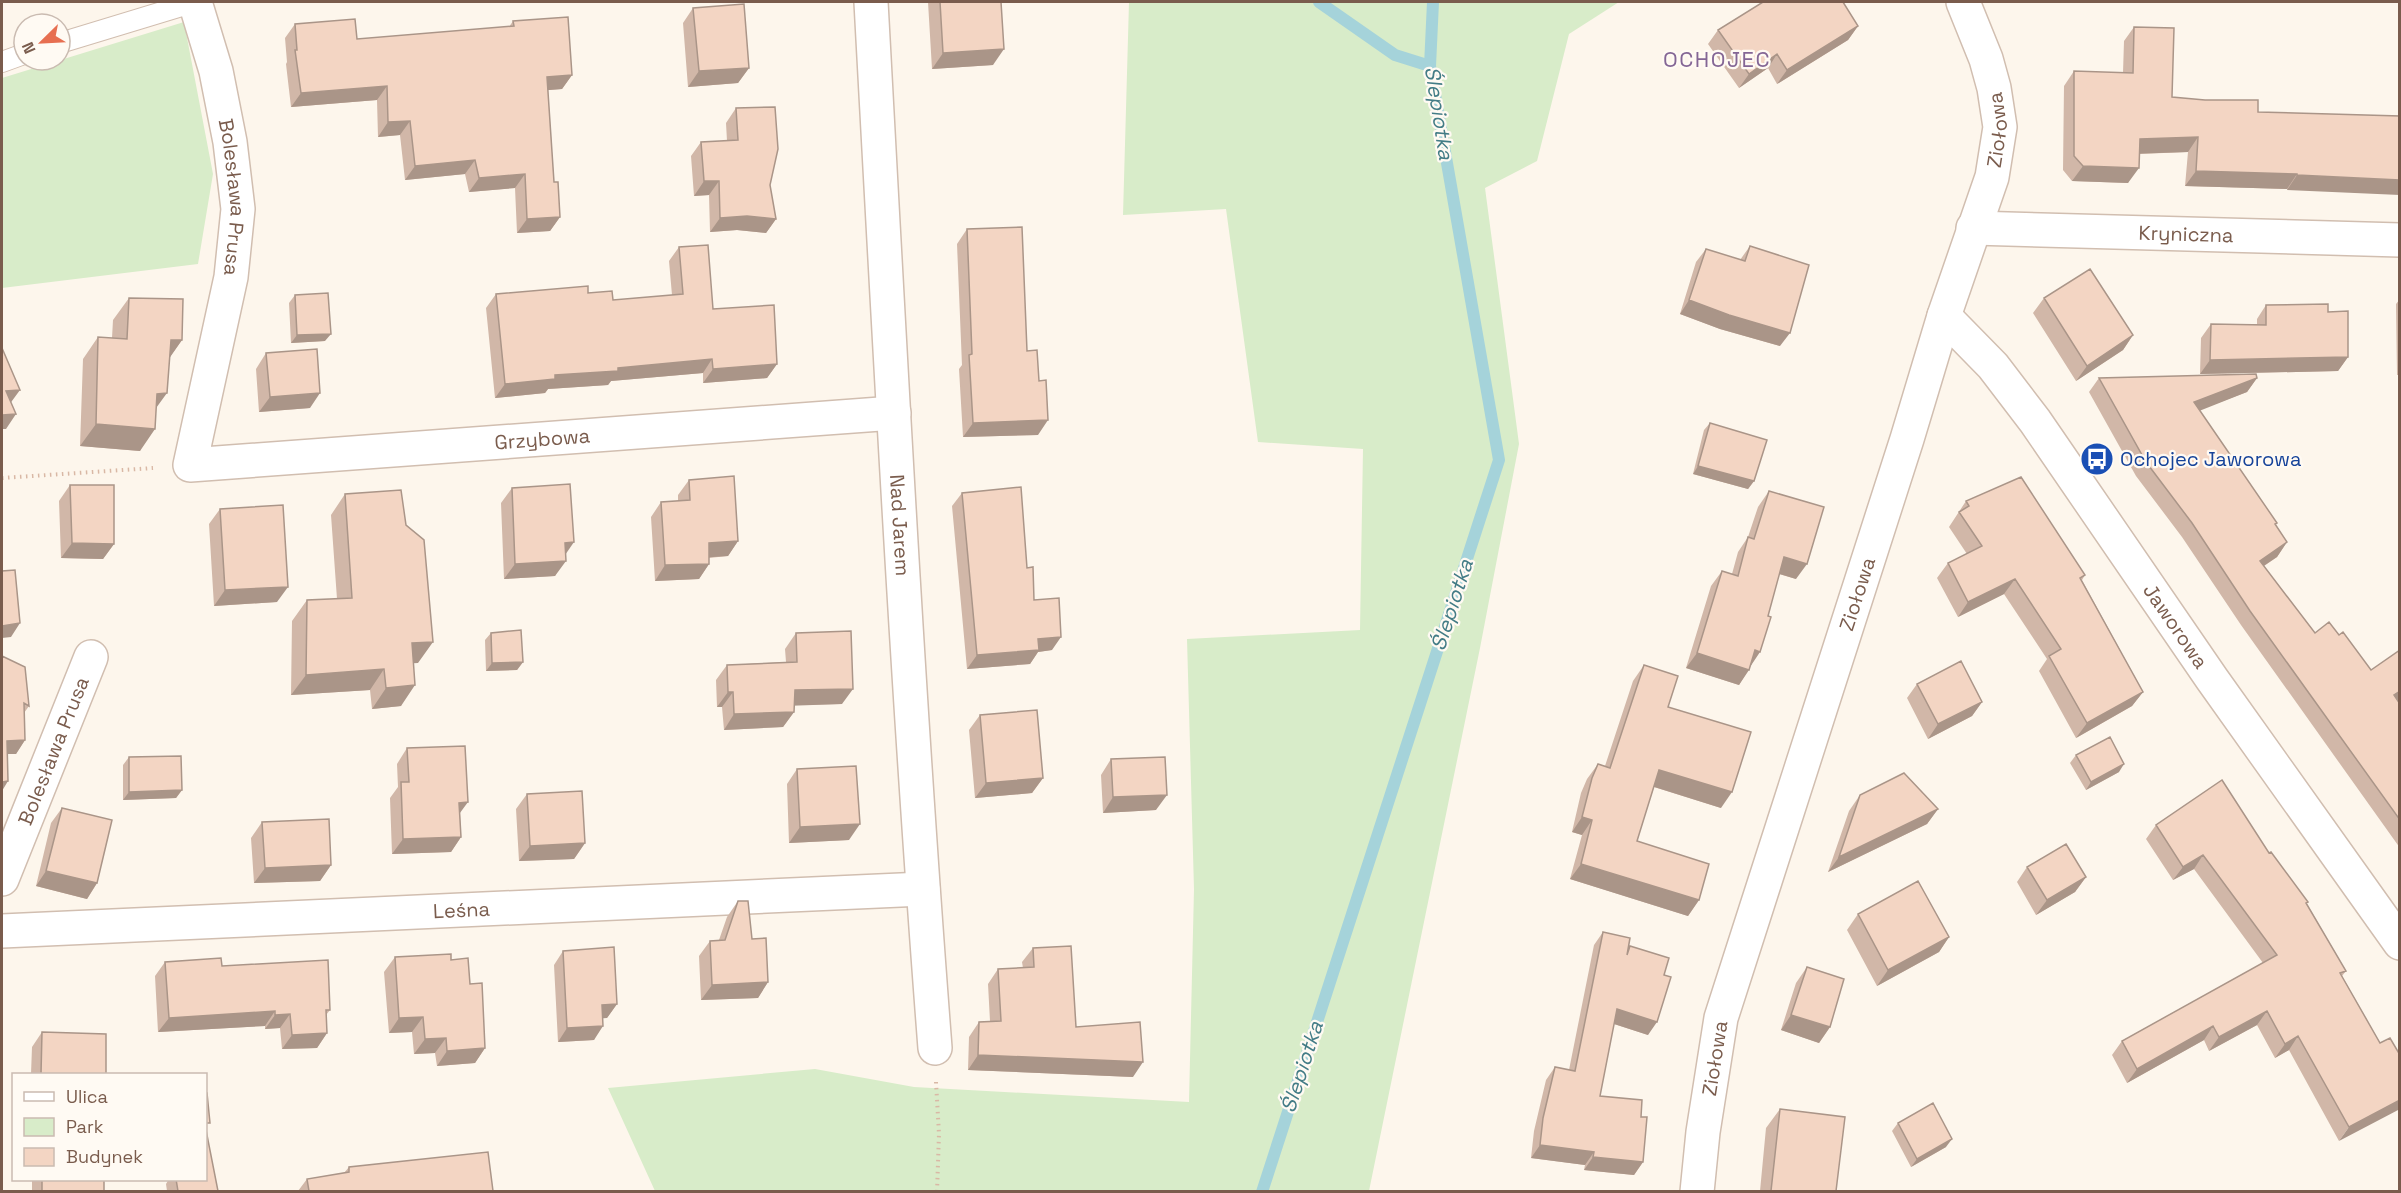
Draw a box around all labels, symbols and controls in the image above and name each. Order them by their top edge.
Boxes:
north arrow [12,12,72,72]
text: N [17,39,41,57]
district label: OCHOJEC [1663,45,1771,73]
water label: Ślepiotka [1419,64,1460,163]
street label: Ziołowa [1981,91,2014,169]
street label: Bolesława Prusa [213,116,251,277]
street label: Kryniczna [2138,220,2234,248]
street label: Grzybowa [494,422,591,455]
bus stop icon: Ochojec Jaworowa [2079,441,2115,477]
place label: Ochojec Jaworowa [2120,446,2301,472]
street label: Nad Jarem [884,474,916,577]
street label: Ziołowa [1833,554,1881,634]
water label: Ślepiotka [1424,555,1479,654]
street label: Jaworowa [2137,579,2214,674]
street label: Bolesława Prusa [12,673,95,829]
street label: Leśna [432,896,491,924]
water label: Ślepiotka [1274,1017,1329,1116]
street label: Ziołowa [1696,1019,1733,1098]
legend [12,1073,207,1181]
text: Ulica [66,1085,108,1108]
text: Park [66,1115,104,1138]
text: Budynek [66,1145,143,1168]

